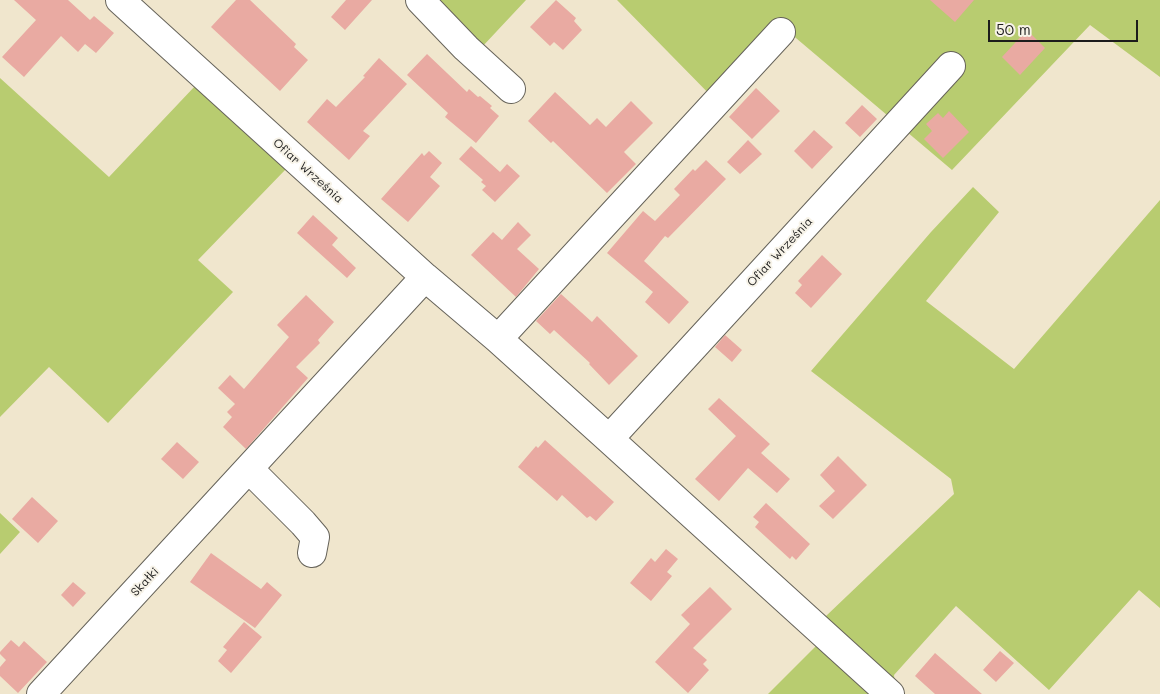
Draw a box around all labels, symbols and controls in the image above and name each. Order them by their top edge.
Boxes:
scale bar [990,10,1140,42]
text: 50 m [996,19,1031,39]
street label: Ofiar Września [270,136,346,206]
street label: Ofiar Września [744,214,816,290]
street label: Skałki [128,565,162,599]

